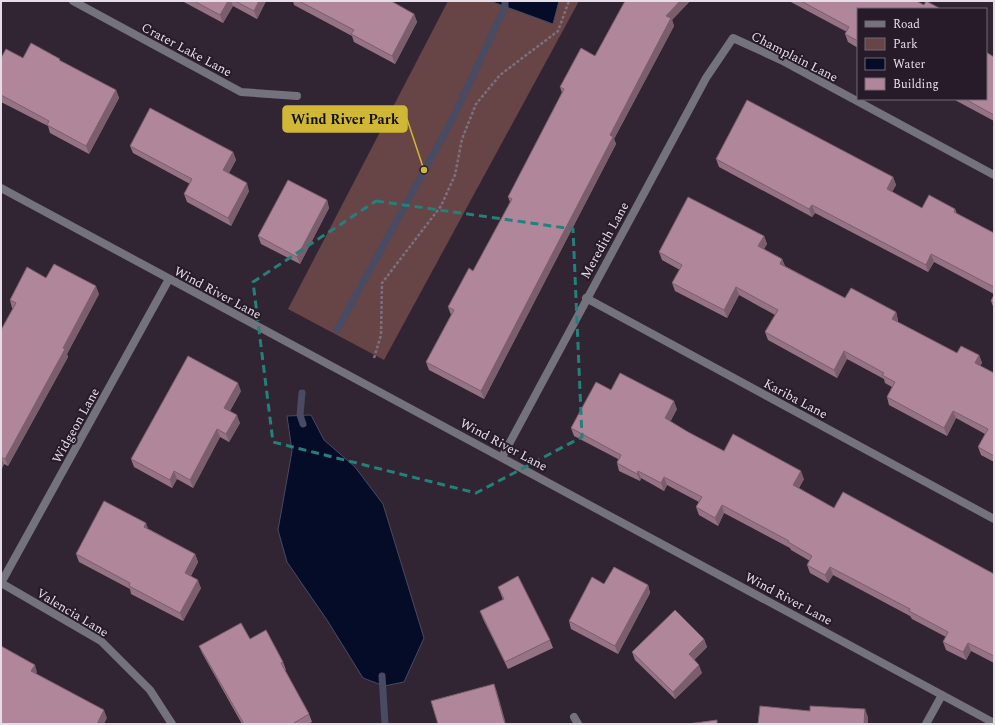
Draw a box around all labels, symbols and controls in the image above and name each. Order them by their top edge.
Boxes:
legend [857,8,987,100]
text: Road [893,15,920,34]
street label: Crater Lake Lane [138,18,235,82]
street label: Champlain Lane [748,26,842,87]
text: Park [893,35,918,54]
text: Water [893,55,925,74]
text: Building [893,75,939,94]
callout: Wind River Park [283,106,407,132]
text: Wind River Park [291,109,400,130]
street label: Meredith Lane [575,198,634,283]
street label: Wind River Lane [170,261,265,324]
street label: Kariba Lane [760,374,831,424]
street label: Widgeon Lane [47,384,105,467]
street label: Wind River Lane [456,413,551,476]
street label: Wind River Lane [741,567,836,630]
street label: Valencia Lane [32,583,112,642]

